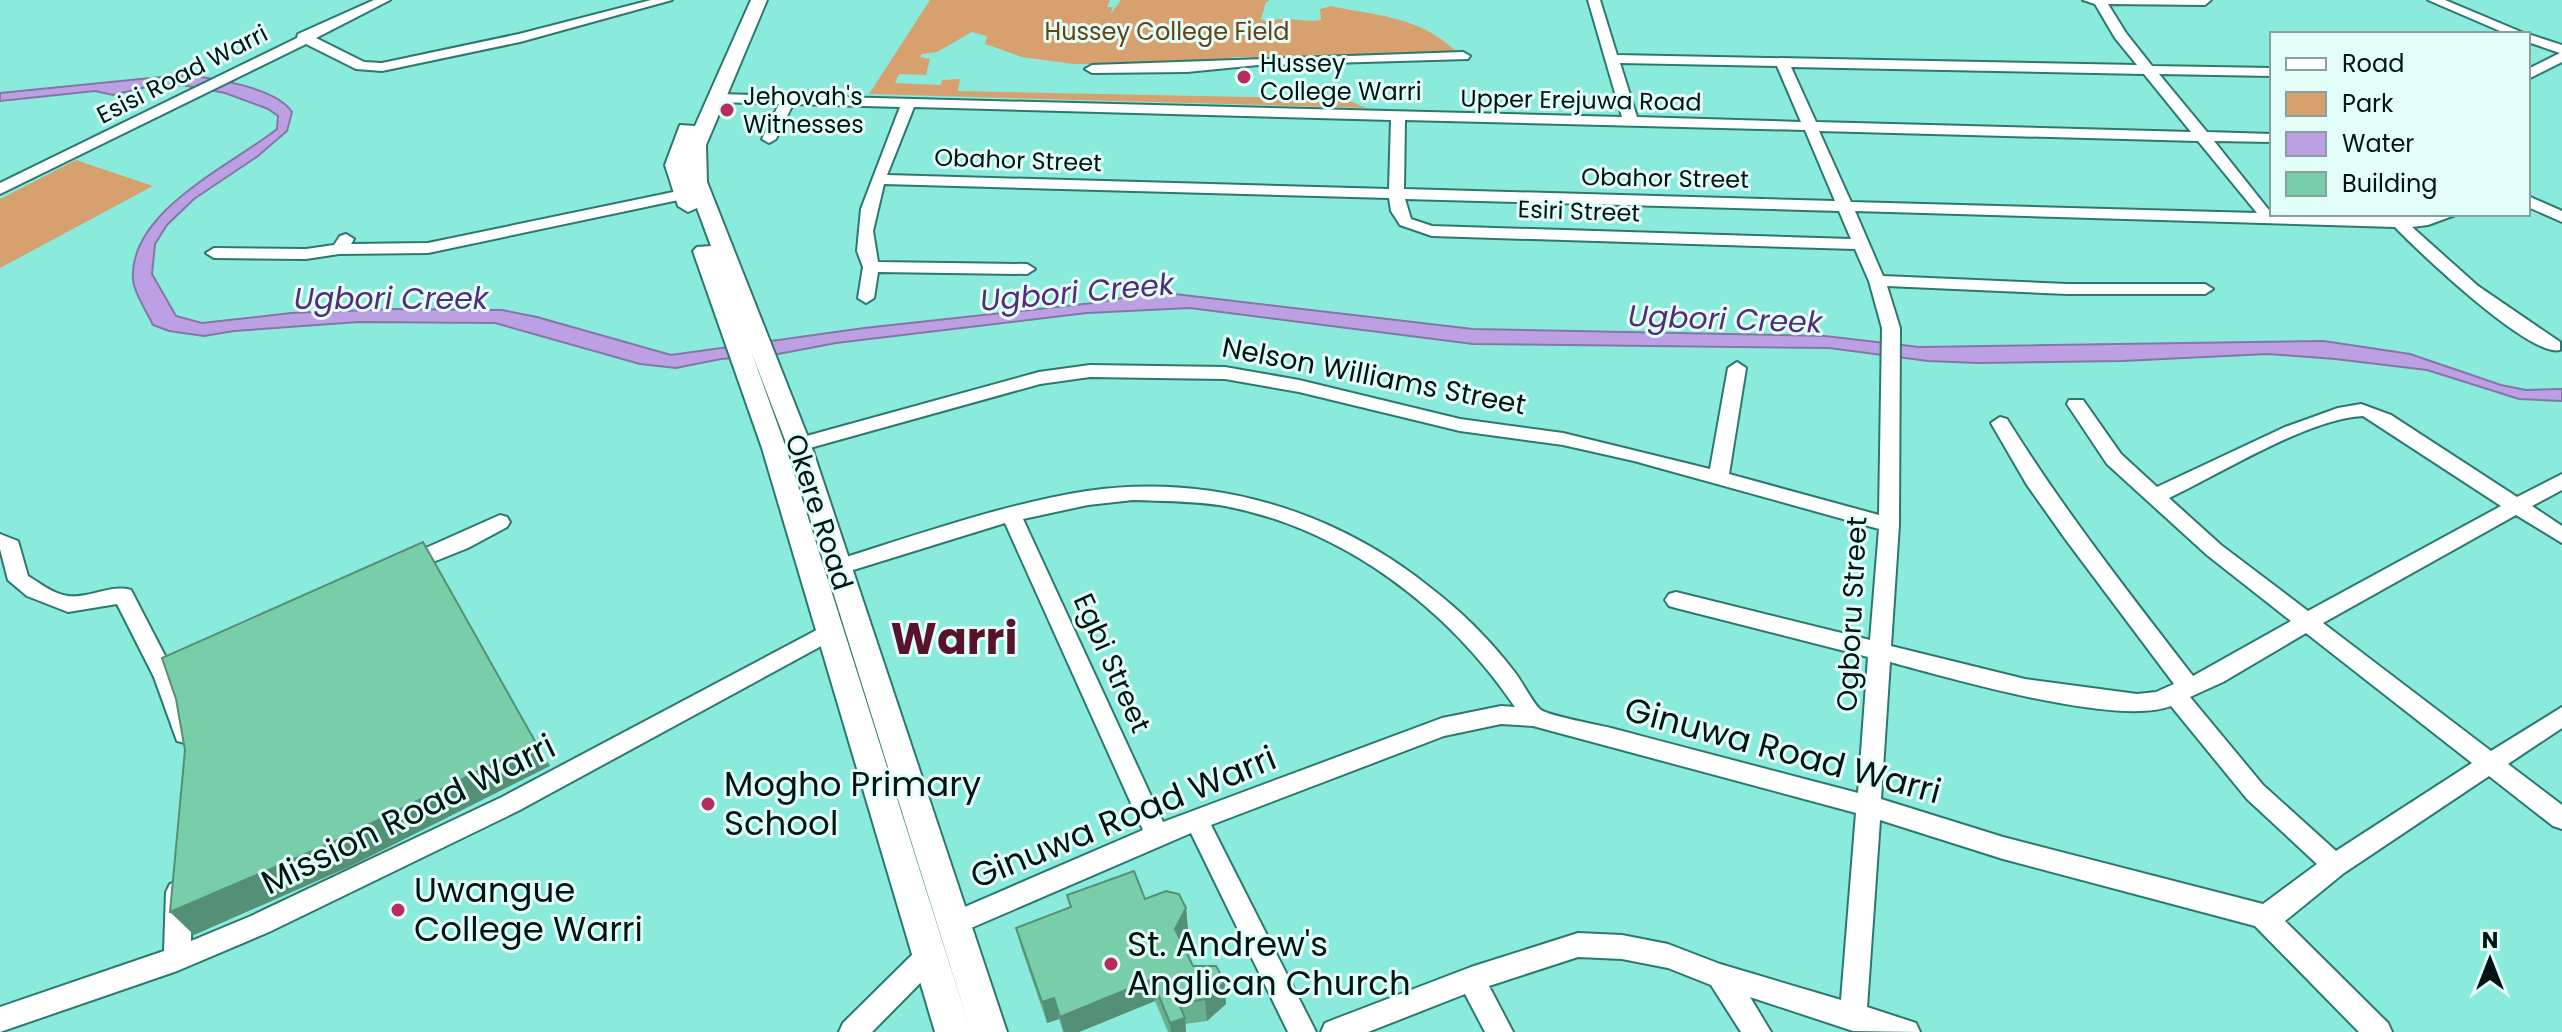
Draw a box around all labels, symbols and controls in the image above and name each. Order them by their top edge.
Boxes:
park label: Hussey College Field [1045,15,1289,48]
street label: Esisi Road Warri [91,17,273,131]
legend [2270,32,2530,216]
place label: Hussey College Warri [1260,47,1422,108]
text: Road [2342,47,2404,80]
marker: Hussey College Warri [1235,68,1253,86]
place label: Jehovah's Witnesses [743,80,864,141]
street label: Upper Erejuwa Road [1460,81,1702,119]
text: Park [2342,87,2394,120]
marker: Jehovah's Witnesses [718,101,736,119]
text: Water [2342,127,2414,160]
street label: Obahor Street [934,141,1102,179]
street label: Obahor Street [1581,160,1749,196]
text: Building [2342,167,2438,200]
street label: Esiri Street [1517,192,1641,230]
water label: Ugbori Creek [978,262,1177,322]
water label: Ugbori Creek [294,277,490,320]
water label: Ugbori Creek [1627,294,1824,344]
street label: Nelson Williams Street [1219,327,1529,425]
street label: Okere Road [775,429,863,595]
street label: Ogboru Street [1827,515,1877,713]
street label: Egbi Street [1064,587,1160,739]
district label: Warri [891,608,1017,669]
street label: Ginuwa Road Warri [1620,685,1946,815]
street label: Mission Road Warri [253,722,563,906]
street label: Ginuwa Road Warri [963,734,1283,900]
place label: Mogho Primary School [724,760,981,847]
marker: Mogho Primary School [699,795,717,813]
place label: Uwangue College Warri [414,866,643,953]
marker: Uwangue College Warri [389,901,407,919]
place label: St. Andrew's Anglican Church [1127,920,1411,1007]
north arrow [2450,920,2530,1000]
text: N [2482,925,2498,956]
marker: St. Andrew's Anglican Church [1102,955,1120,973]

